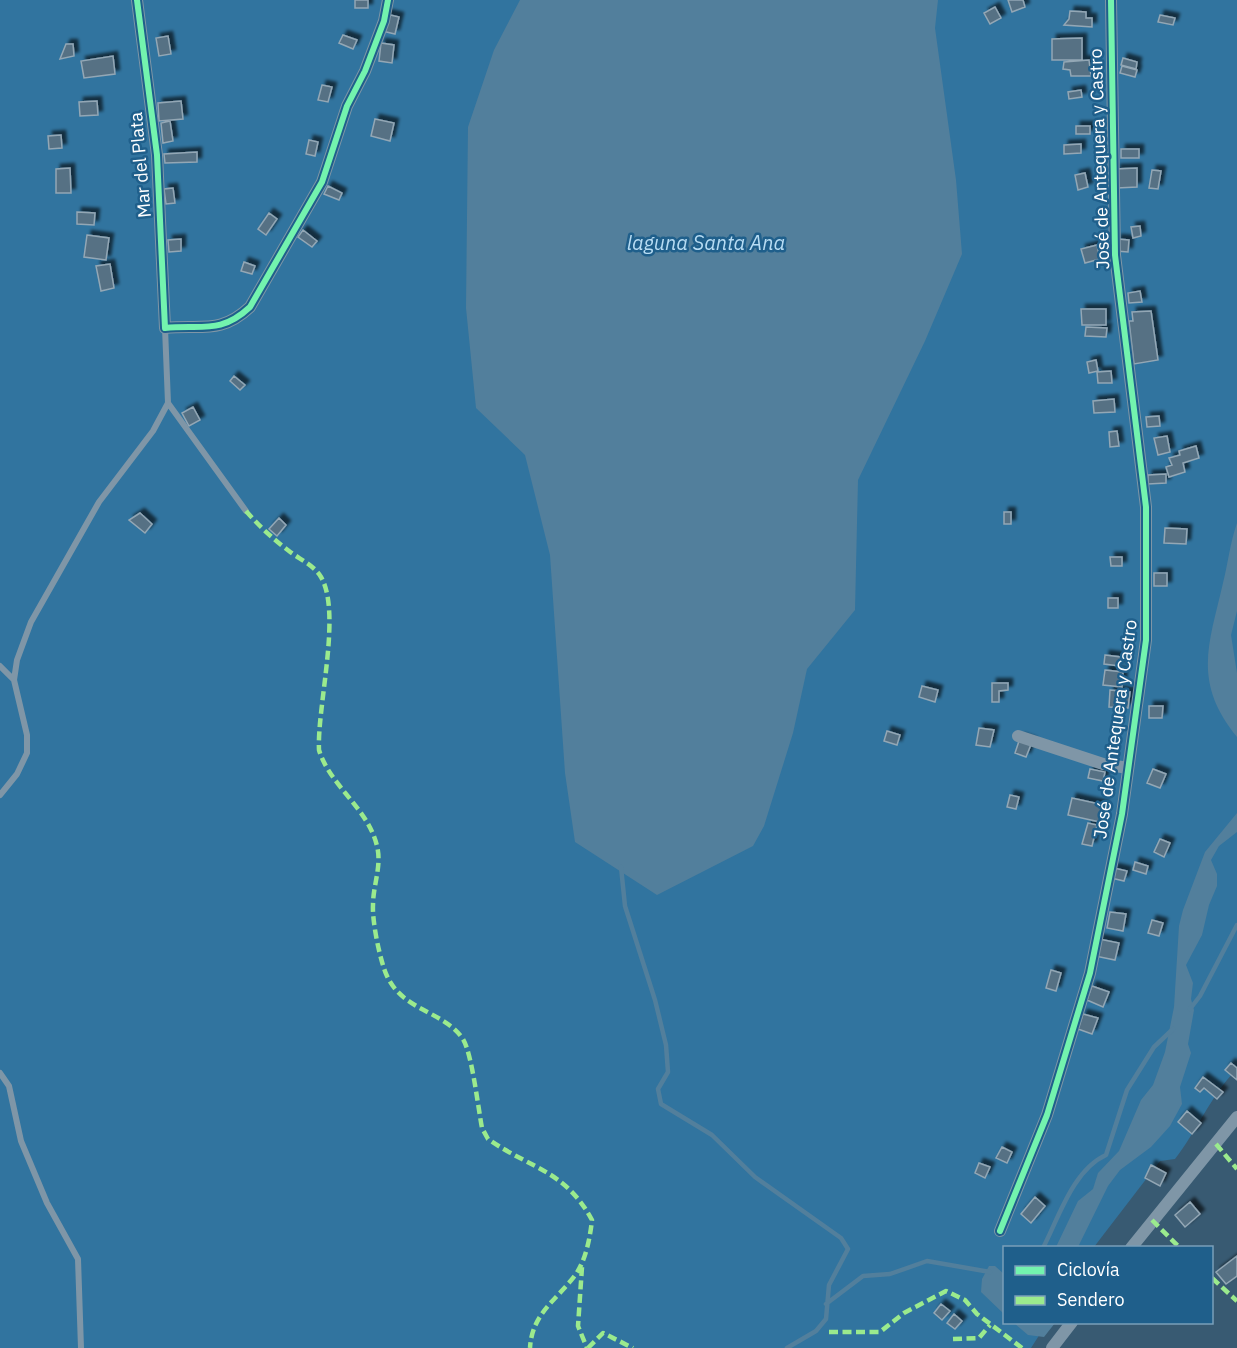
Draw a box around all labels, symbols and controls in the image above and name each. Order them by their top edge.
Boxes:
street label: José de Antequera y Castro [1084,48,1114,270]
street label: Mar del Plata [124,111,156,219]
water label: laguna Santa Ana [627,229,785,256]
street label: José de Antequera y Castro [1088,618,1142,840]
legend [1003,1246,1213,1324]
text: Ciclovía [1057,1258,1120,1281]
text: Sendero [1057,1288,1124,1311]

